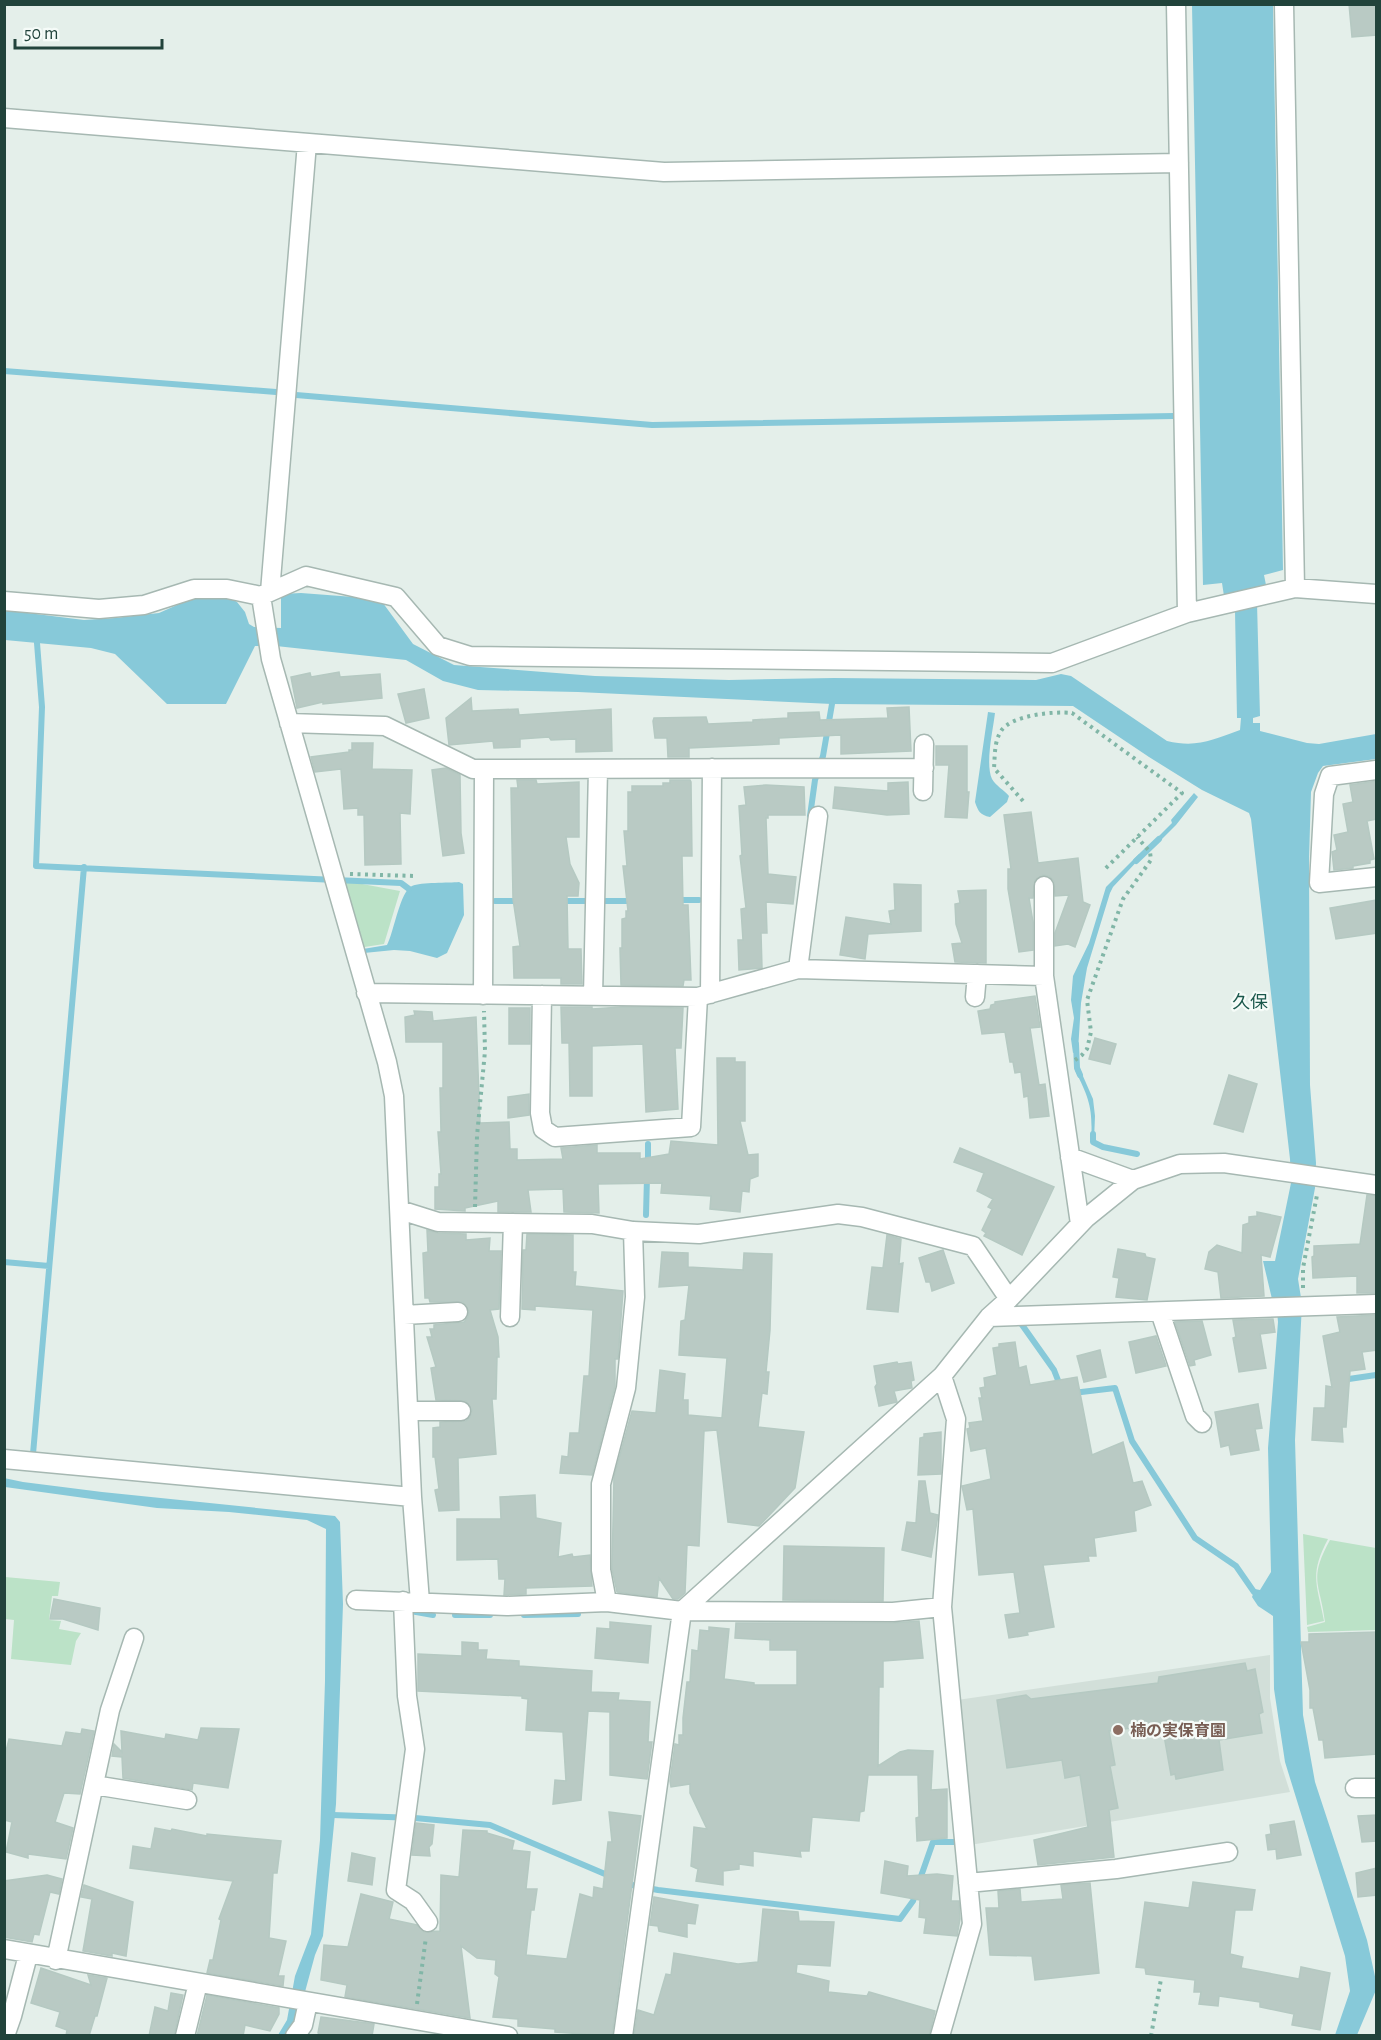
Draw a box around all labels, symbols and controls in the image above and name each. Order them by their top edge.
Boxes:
scale bar [15,12,162,50]
text: 50 m [24,25,58,43]
district label: 久保 [1232,992,1268,1012]
place label: 楠の実保育園 [1130,1722,1226,1739]
marker: 楠の実保育園 [1111,1723,1125,1737]

